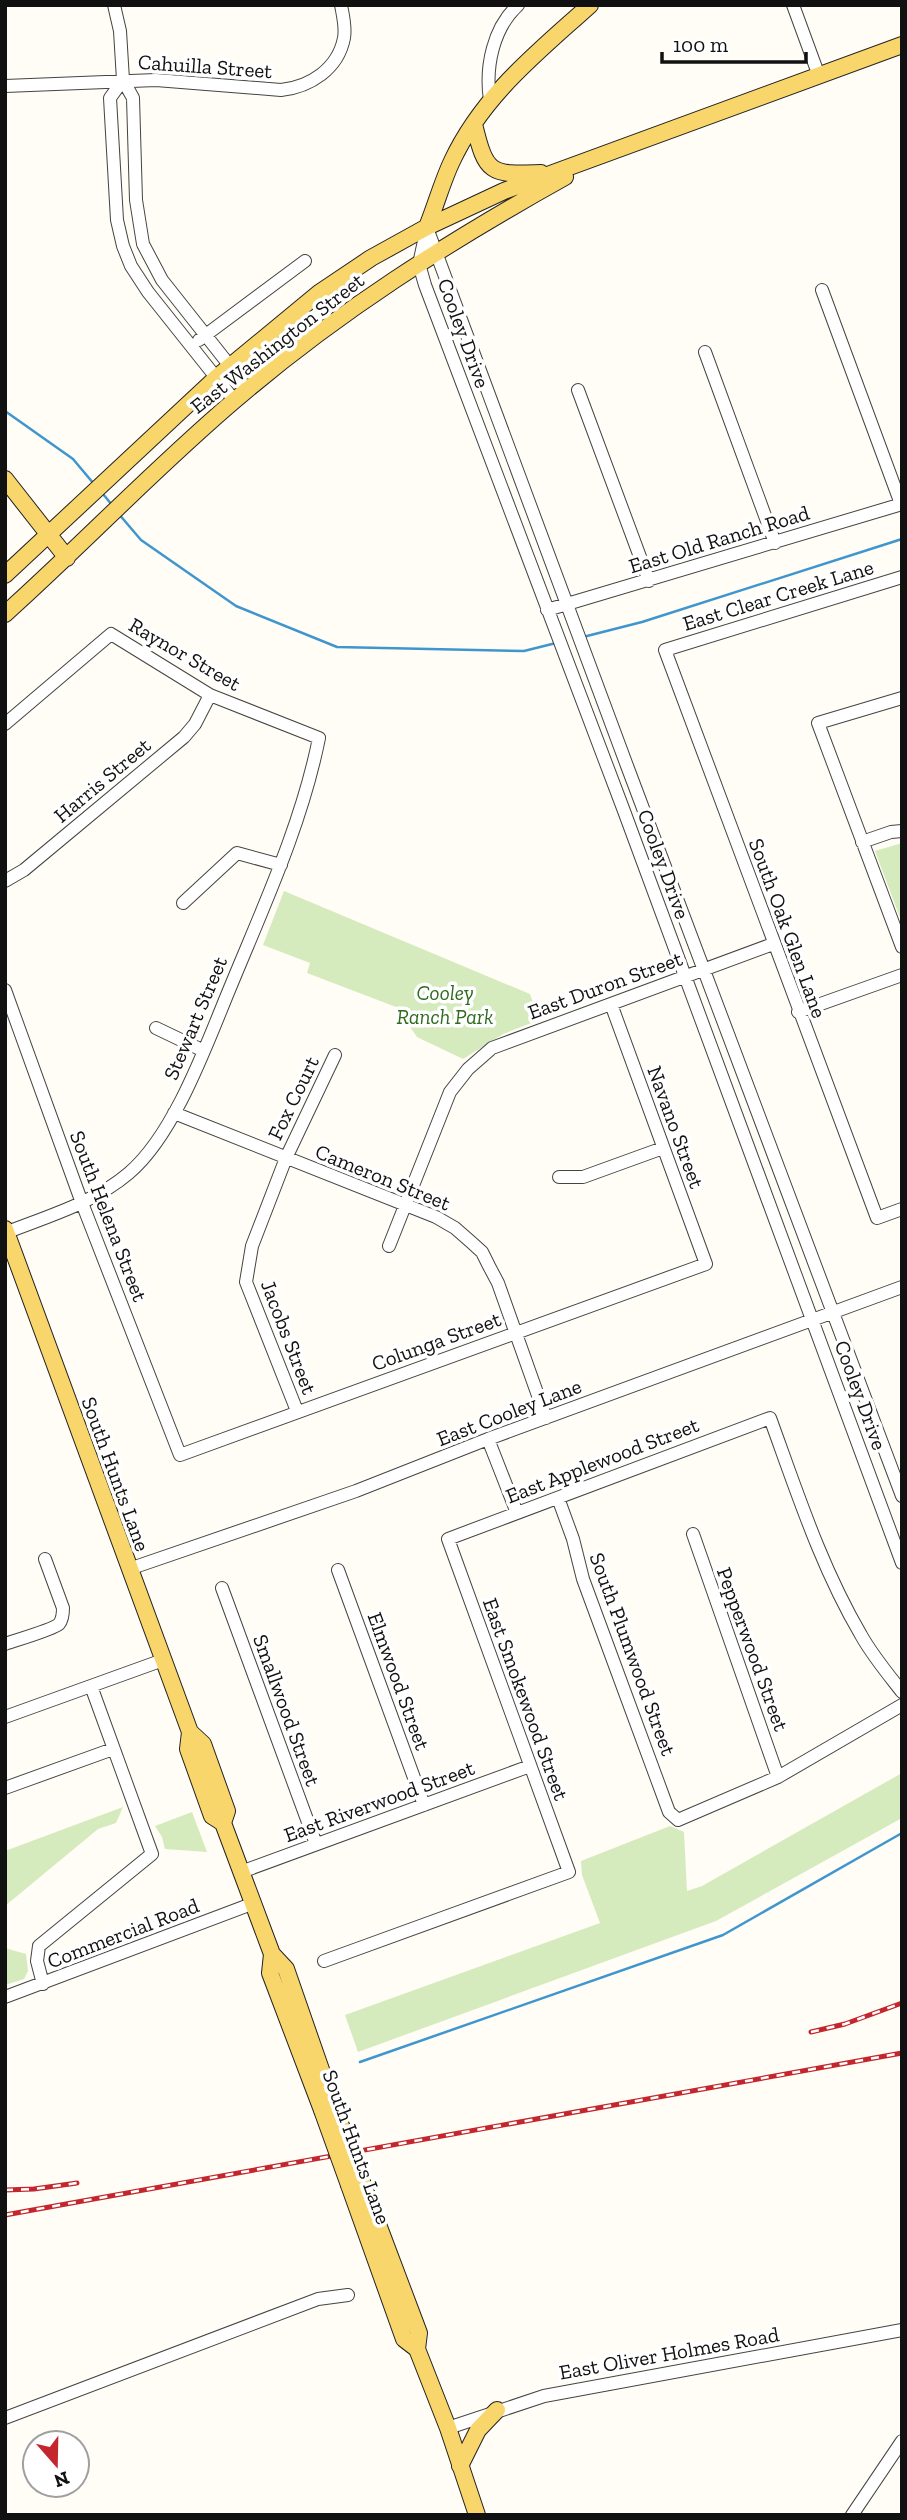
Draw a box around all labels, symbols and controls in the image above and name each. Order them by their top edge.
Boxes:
scale bar [662,21,806,65]
text: 100 m [673,32,728,57]
street label: Cahuilla Street [137,49,273,83]
street label: East Washington Street [185,267,369,419]
street label: Cooley Drive [433,275,495,391]
street label: East Old Ranch Road [626,500,813,578]
street label: East Clear Creek Lane [680,554,876,636]
street label: Raynor Street [125,612,245,696]
street label: Harris Street [49,732,156,828]
street label: Cooley Drive [633,806,695,922]
street label: South Oak Glen Lane [744,835,832,1021]
street label: East Duron Street [524,945,686,1025]
street label: Stewart Street [158,952,232,1083]
park label: Cooley Ranch Park [397,980,493,1029]
street label: Fox Court [262,1052,324,1144]
street label: Navano Street [642,1062,710,1192]
street label: South Helena Street [65,1127,153,1305]
street label: Cameron Street [312,1139,454,1216]
street label: Jacobs Street [256,1276,322,1398]
street label: Colunga Street [368,1306,504,1376]
street label: Cooley Drive [830,1337,892,1453]
street label: East Cooley Lane [433,1373,585,1451]
street label: South Hunts Lane [76,1393,156,1555]
street label: East Applewood Street [502,1412,702,1508]
street label: South Plumwood Street [585,1549,681,1759]
street label: Pepperwood Street [712,1564,794,1734]
street label: East Smokewood Street [478,1594,574,1804]
street label: Elmwood Street [363,1609,436,1753]
street label: Smallwood Street [248,1631,326,1789]
street label: East Riverwood Street [280,1755,478,1847]
street label: Commercial Road [44,1892,203,1973]
street label: South Hunts Lane [317,2066,397,2228]
street label: East Oliver Holmes Road [557,2321,781,2385]
north arrow [21,2429,91,2499]
text: N [51,2466,72,2493]

